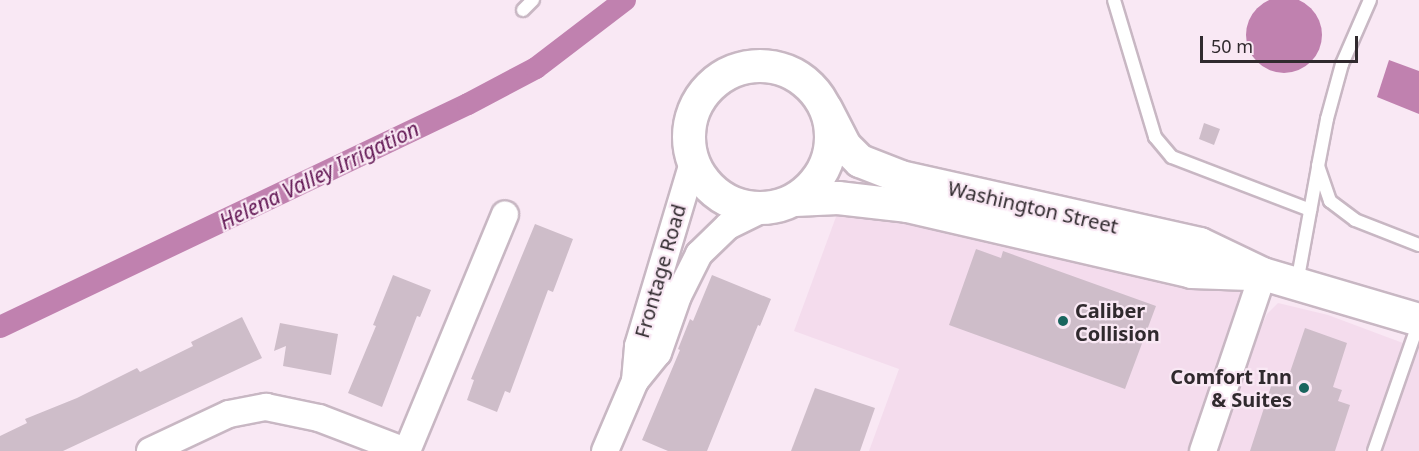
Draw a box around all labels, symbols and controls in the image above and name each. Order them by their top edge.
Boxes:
scale bar [1203,24,1360,62]
text: 50 m [1211,34,1253,58]
water label: Helena Valley Irrigation [215,116,423,234]
street label: Washington Street [946,176,1120,238]
street label: Frontage Road [629,201,691,341]
place label: Caliber Collision [1075,298,1160,345]
marker: Caliber Collision [1056,314,1070,328]
place label: Comfort Inn & Suites [1170,365,1292,412]
marker: Comfort Inn & Suites [1297,381,1311,395]

